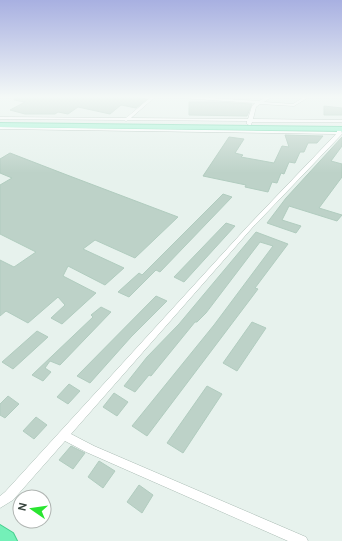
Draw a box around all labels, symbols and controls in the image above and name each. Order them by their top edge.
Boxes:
north arrow [12,489,52,529]
text: N [15,501,30,512]

